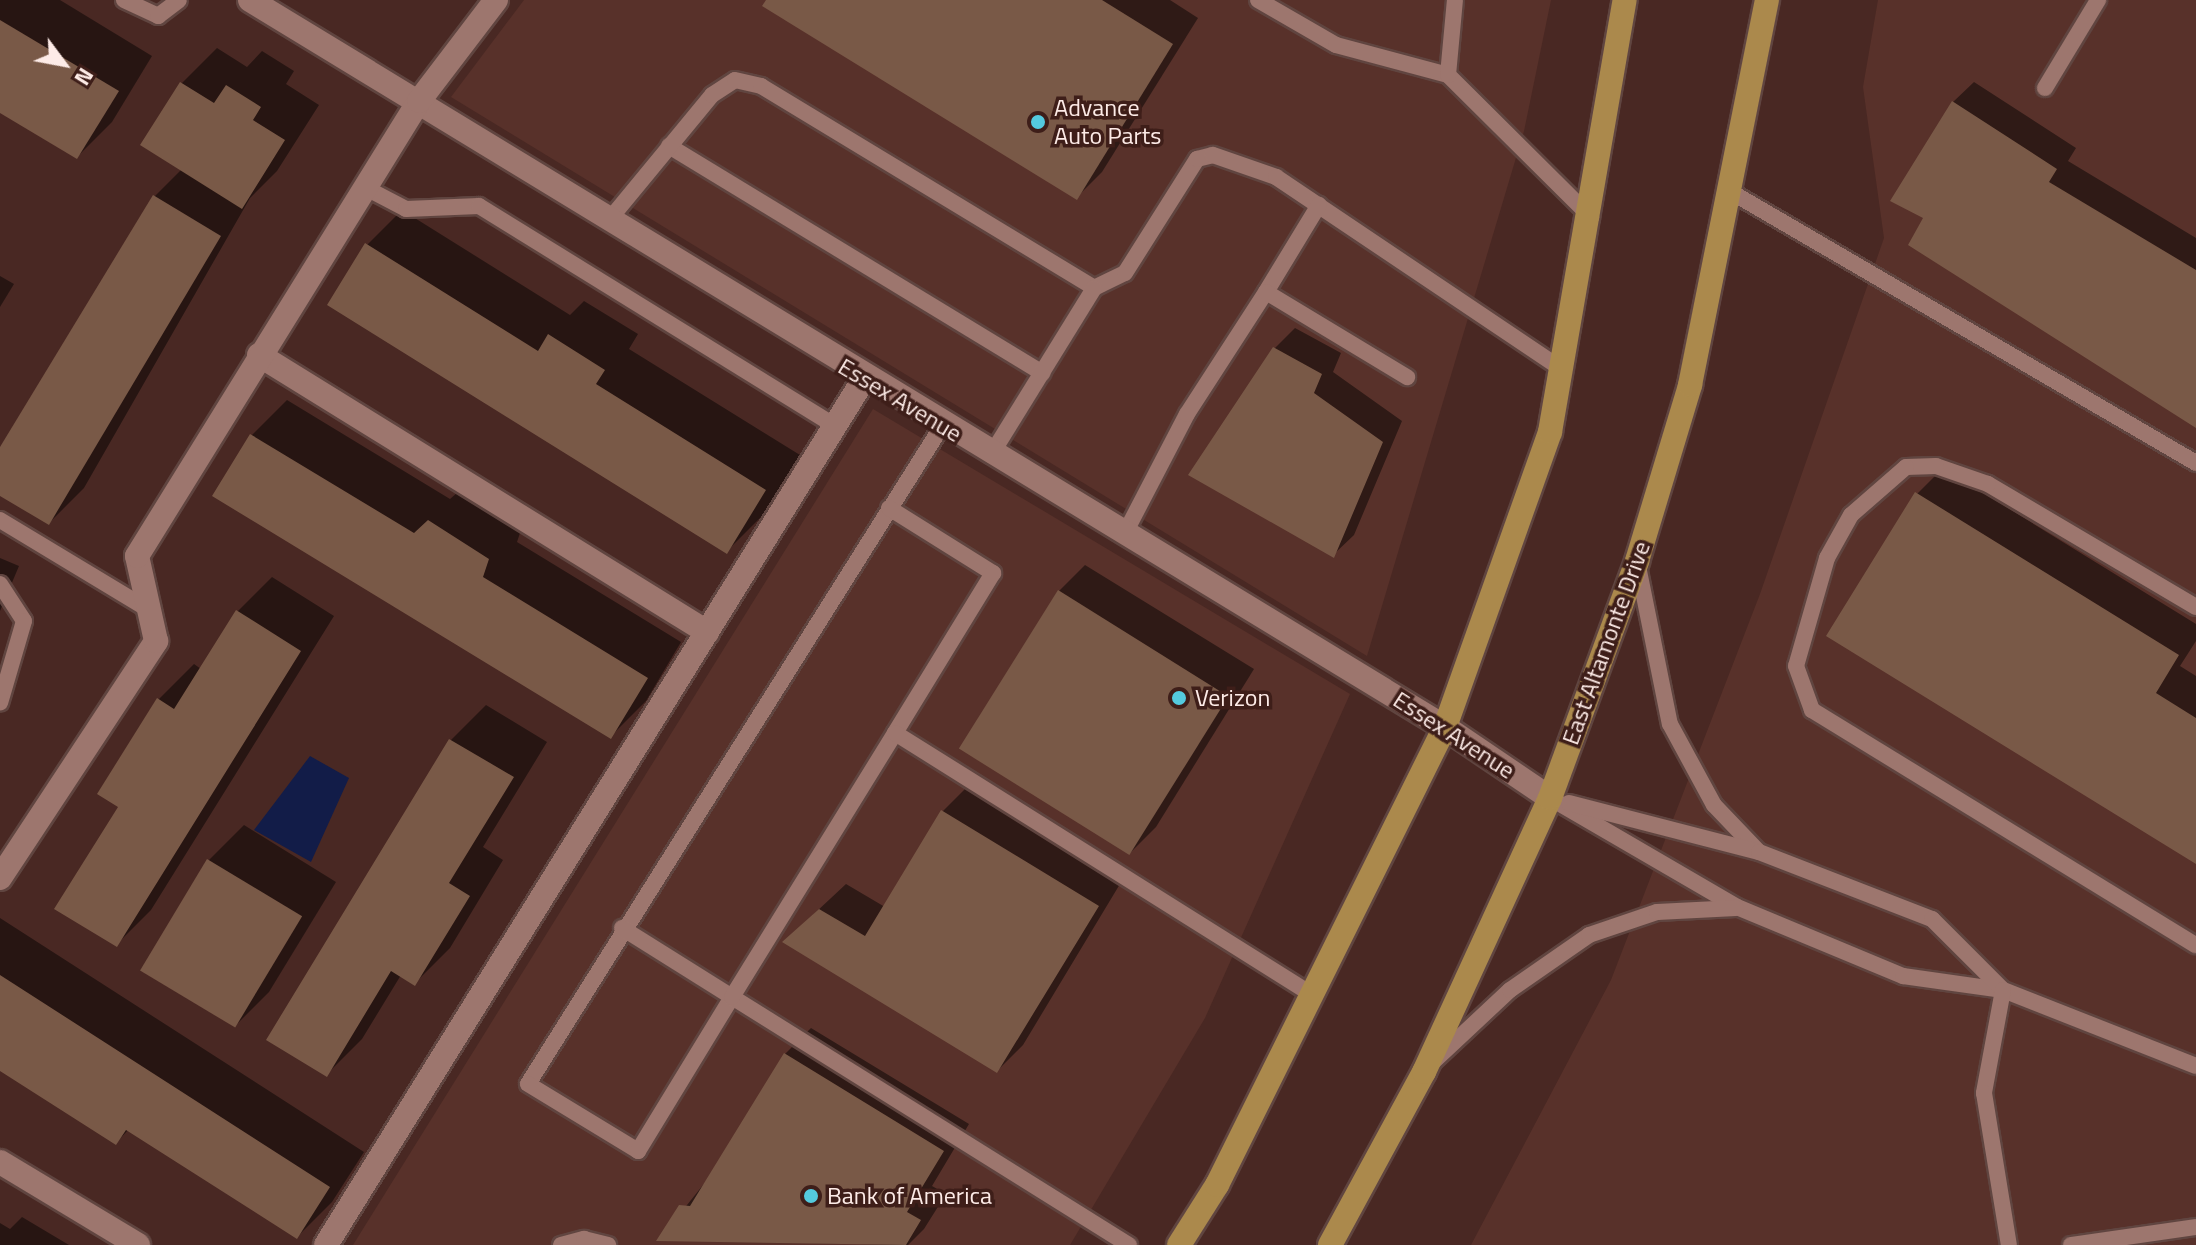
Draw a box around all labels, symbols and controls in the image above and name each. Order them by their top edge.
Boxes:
north arrow [24,24,104,104]
text: N [66,61,103,92]
place label: Advance Auto Parts [1054,94,1161,150]
marker: Advance Auto Parts [1029,113,1047,131]
street label: Essex Avenue [833,352,967,448]
street label: East Altamonte Drive [1556,537,1656,749]
place label: Verizon [1195,684,1270,712]
street label: Essex Avenue [1388,685,1520,785]
marker: Verizon [1170,689,1188,707]
place label: Bank of America [827,1182,992,1210]
marker: Bank of America [802,1187,820,1205]

